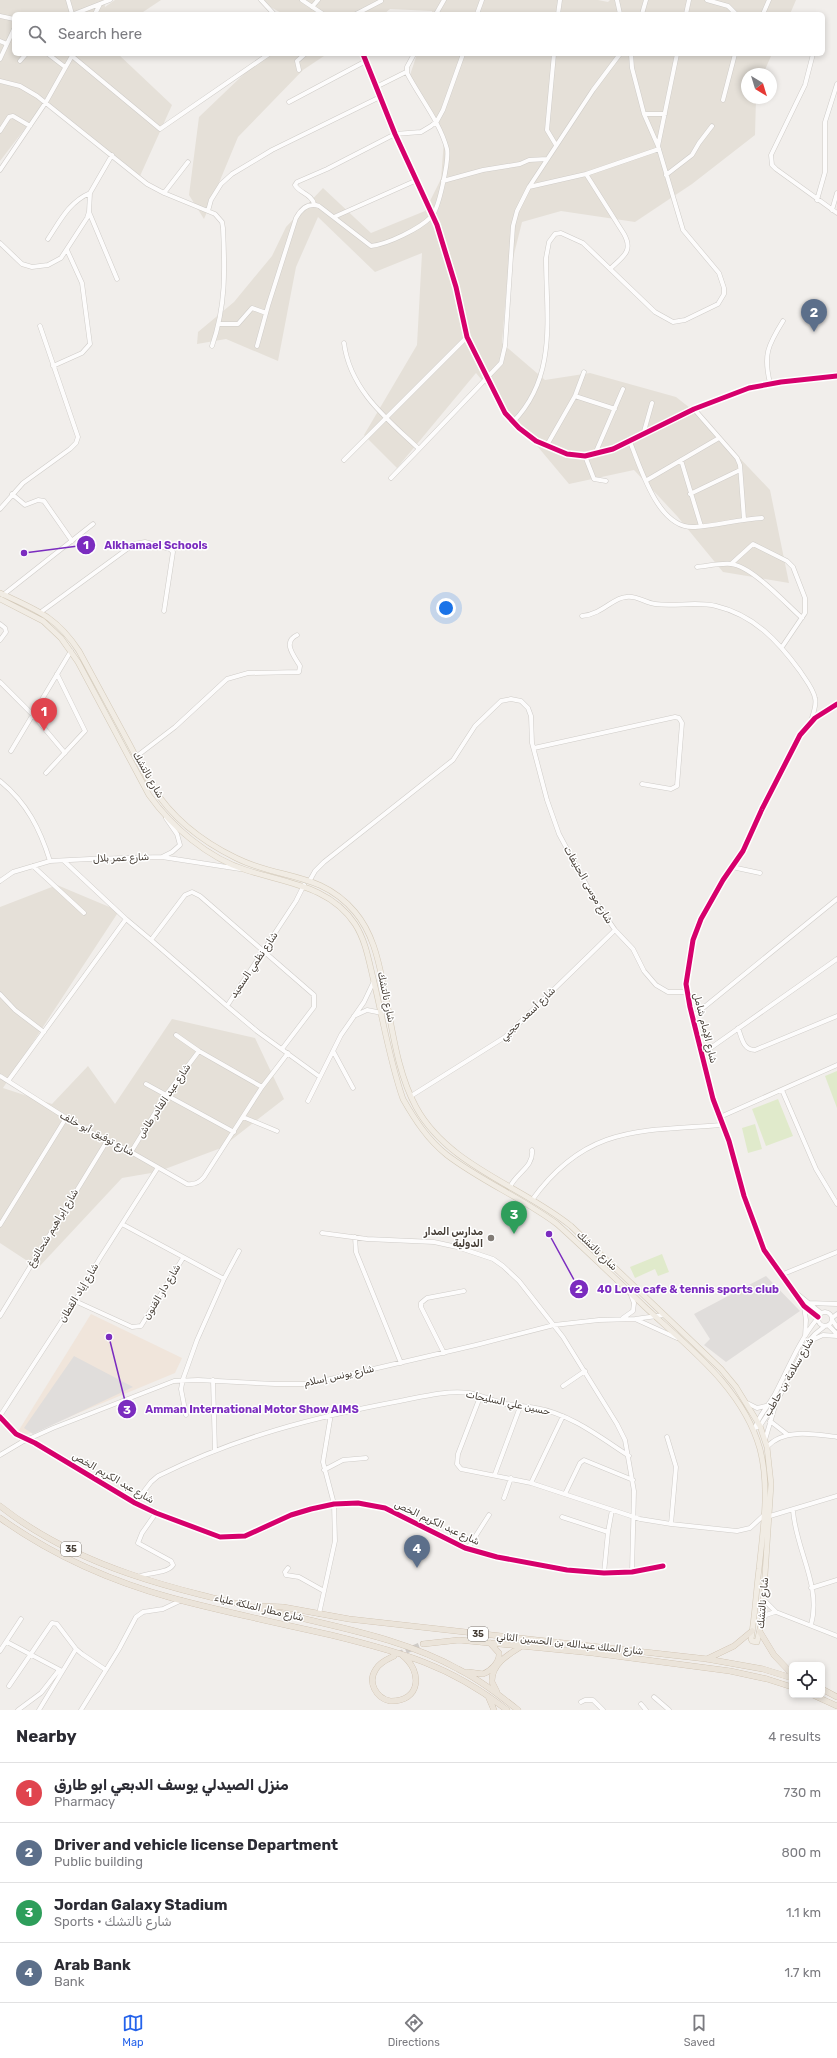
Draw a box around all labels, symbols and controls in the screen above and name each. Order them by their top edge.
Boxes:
search box [12,12,825,56]
icon: search [26,23,48,45]
text: Search here [58,25,142,43]
north arrow [741,68,777,104]
pin: 2 [801,299,827,332]
callout: Alkhamael Schools [76,533,215,556]
text: 1 [83,538,89,552]
text: Alkhamael Schools [104,539,208,552]
your location [436,598,456,618]
pin: 1 [31,698,57,731]
street label: شارع نالتشك [129,750,166,801]
street label: شارع موسى الحنيفات [560,844,615,926]
street label: شارع عمر بلال [93,851,149,866]
street label: شارع نظمي السعيد [227,930,282,1001]
street label: شارع نالتشك [374,971,397,1024]
street label: شارع أسعد حجبي [498,985,560,1045]
street label: شارع الإمام شامل [689,991,720,1065]
street label: شارع عبد القادر طاش [135,1062,194,1141]
street label: شارع توفيق أبو خلف [57,1109,136,1160]
street label: شارع إبراهيم شحالتوغ [25,1187,82,1270]
pin: 3 [501,1201,527,1234]
place label: مدارس المدار الدولية [423,1226,483,1250]
street label: شارع نالتشك [574,1229,620,1274]
marker: مدارس المدار الدولية [486,1233,496,1243]
street label: شارع إياد القطان [57,1261,102,1325]
street label: شارع دار الفنون [141,1262,184,1322]
callout: 40 Love cafe & tennis sports club [569,1277,787,1300]
text: 2 [575,1282,583,1296]
text: 40 Love cafe & tennis sports club [597,1283,779,1296]
street label: شارع سلامة بن حاطب [762,1335,817,1419]
street label: شارع يونس إسلام [303,1363,375,1390]
street label: حسين علي السليحات [464,1388,551,1420]
callout: Amman International Motor Show AIMS [117,1398,367,1421]
text: 3 [123,1403,131,1417]
text: Amman International Motor Show AIMS [145,1403,359,1416]
street label: شارع عبد الكريم الخص [69,1450,156,1507]
street label: شارع عبد الكريم الخص [392,1498,481,1549]
pin: 4 [404,1535,430,1568]
road number: 35 [61,1542,81,1556]
street label: شارع نالتشك [755,1577,772,1629]
street label: شارع مطار الملكة علياء [213,1592,305,1625]
road number: 35 [468,1627,488,1641]
street label: شارع الملك عبدالله بن الحسين الثاني [496,1630,644,1660]
map controls [789,1662,825,1698]
button: locate [789,1662,825,1698]
text: Nearby [16,1726,77,1746]
text: 4 results [768,1729,821,1744]
text: منزل الصيدلي يوسف الدبعي ابو طارق [54,1776,289,1794]
text: 1 [26,1785,32,1800]
text: 730 m [784,1785,821,1800]
text: Pharmacy [54,1794,115,1809]
text: Driver and vehicle license Department [54,1836,338,1854]
text: 2 [25,1845,33,1860]
text: 800 m [781,1845,821,1860]
text: Public building [54,1854,143,1869]
text: Jordan Galaxy Stadium [54,1896,227,1914]
text: 3 [25,1905,33,1920]
text: 1.1 km [786,1905,821,1920]
text: Sports · شارع نالتشك [54,1914,172,1929]
text: Arab Bank [54,1956,131,1974]
text: 4 [25,1965,33,1980]
text: 1.7 km [784,1965,821,1980]
text: Bank [54,1974,84,1989]
tab: Map [122,2012,144,2049]
tab: Directions [388,2012,440,2049]
tab: Saved [684,2012,715,2049]

